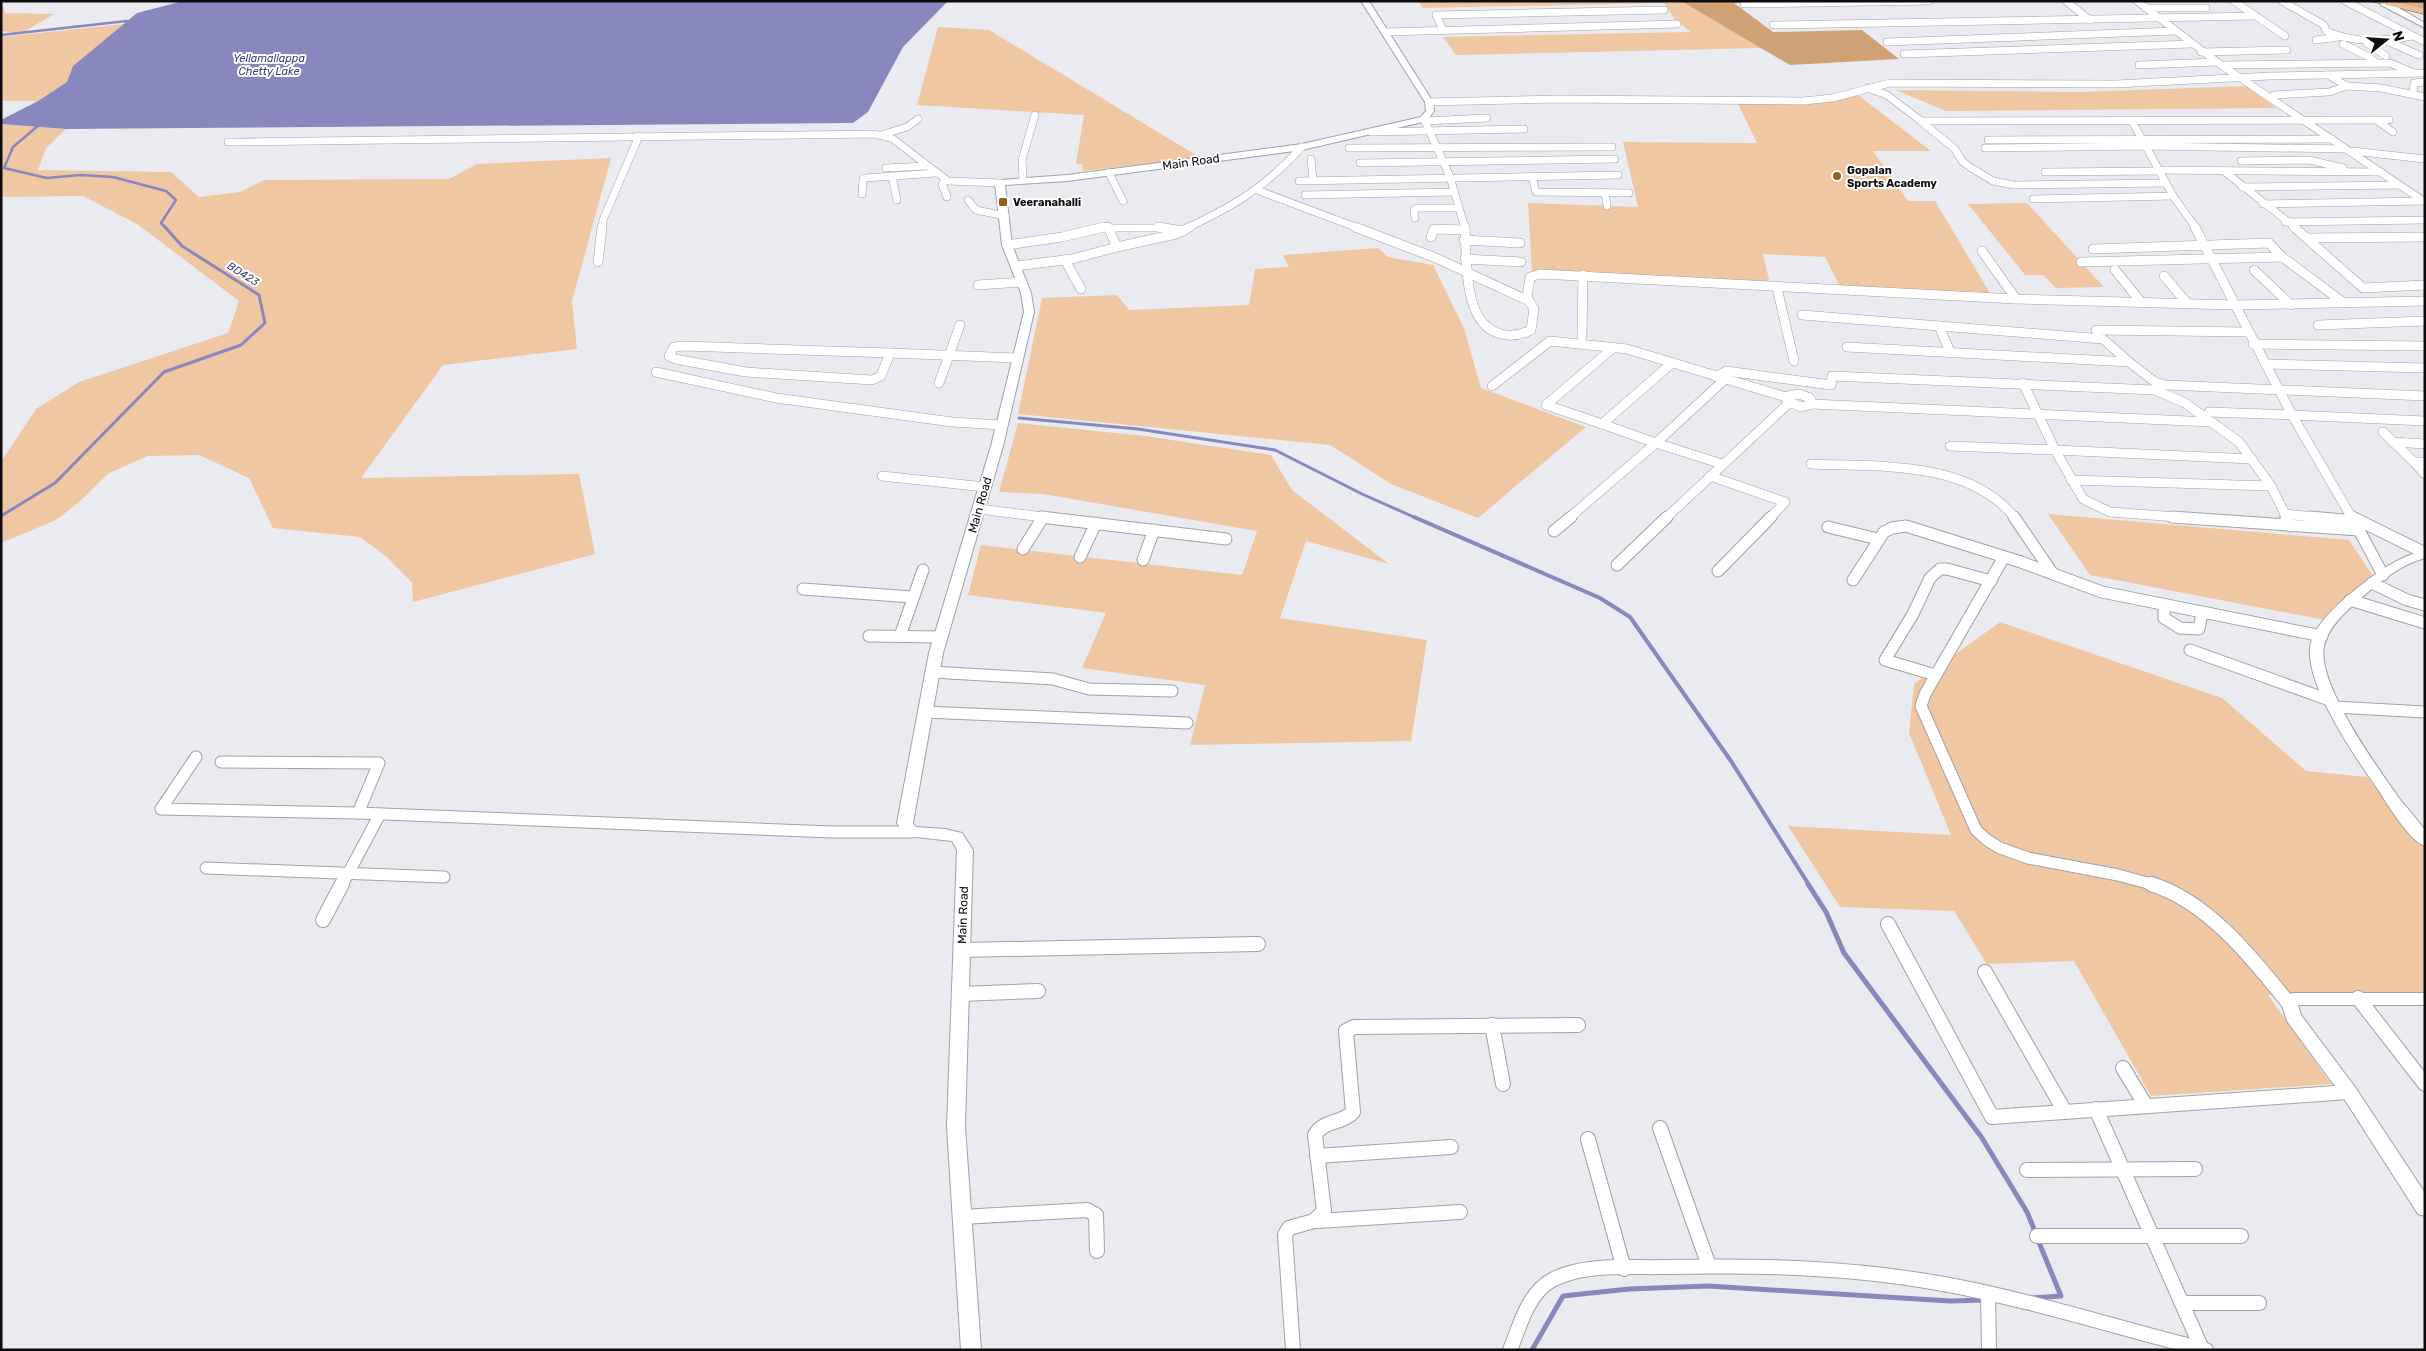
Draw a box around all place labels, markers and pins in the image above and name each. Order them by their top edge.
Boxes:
place label: Gopalan Sports Academy [1847,164,1937,190]
marker: Gopalan Sports Academy [1831,170,1843,182]
marker: Veeranahalli [997,196,1009,208]
place label: Veeranahalli [1013,196,1081,209]

